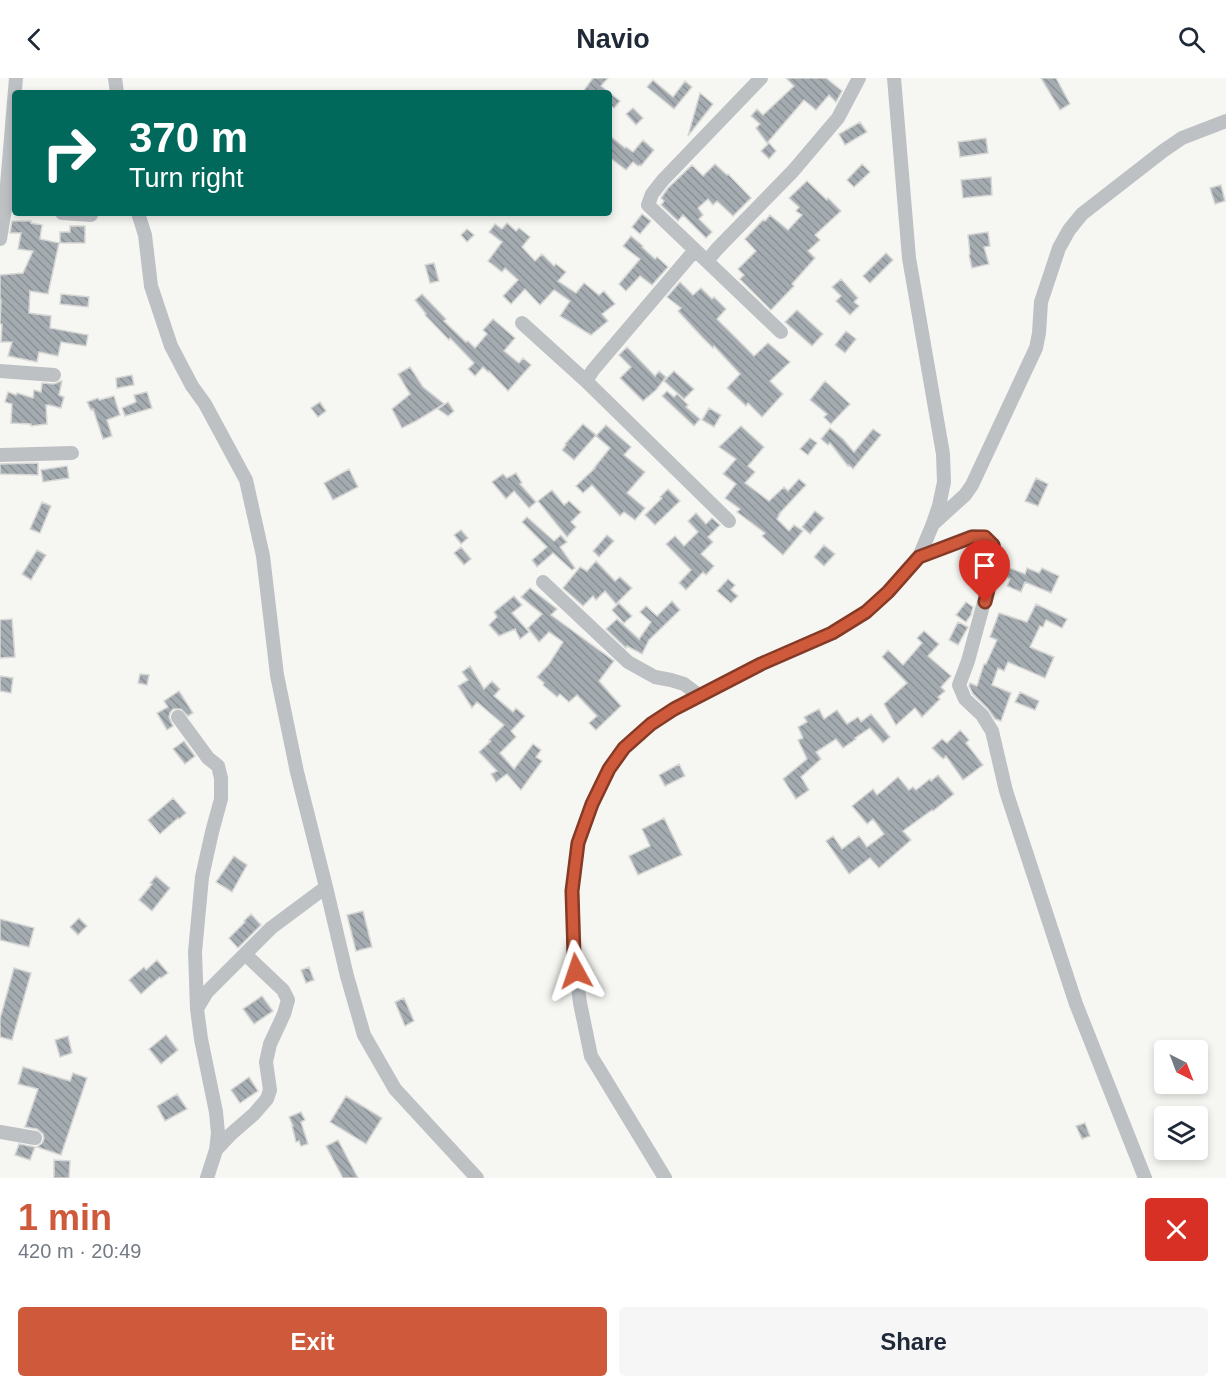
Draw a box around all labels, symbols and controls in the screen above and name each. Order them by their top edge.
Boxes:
icon: back [18,23,51,56]
icon: search [1175,23,1208,56]
text: Navio [576,24,650,54]
icon: right [30,114,108,192]
text: 370 m [129,114,248,161]
text: Turn right [129,163,244,193]
pin [959,540,1010,602]
icon: arrive [968,549,1001,582]
position arrow [544,939,608,1003]
north arrow [1154,1040,1208,1094]
map controls [1154,1040,1208,1160]
button: layers [1154,1106,1208,1160]
text: 1 min [18,1197,112,1238]
button: close [1145,1198,1208,1261]
text: 420 m · 20:49 [18,1240,141,1262]
button: Exit [18,1307,607,1376]
button: Share [619,1307,1208,1376]

